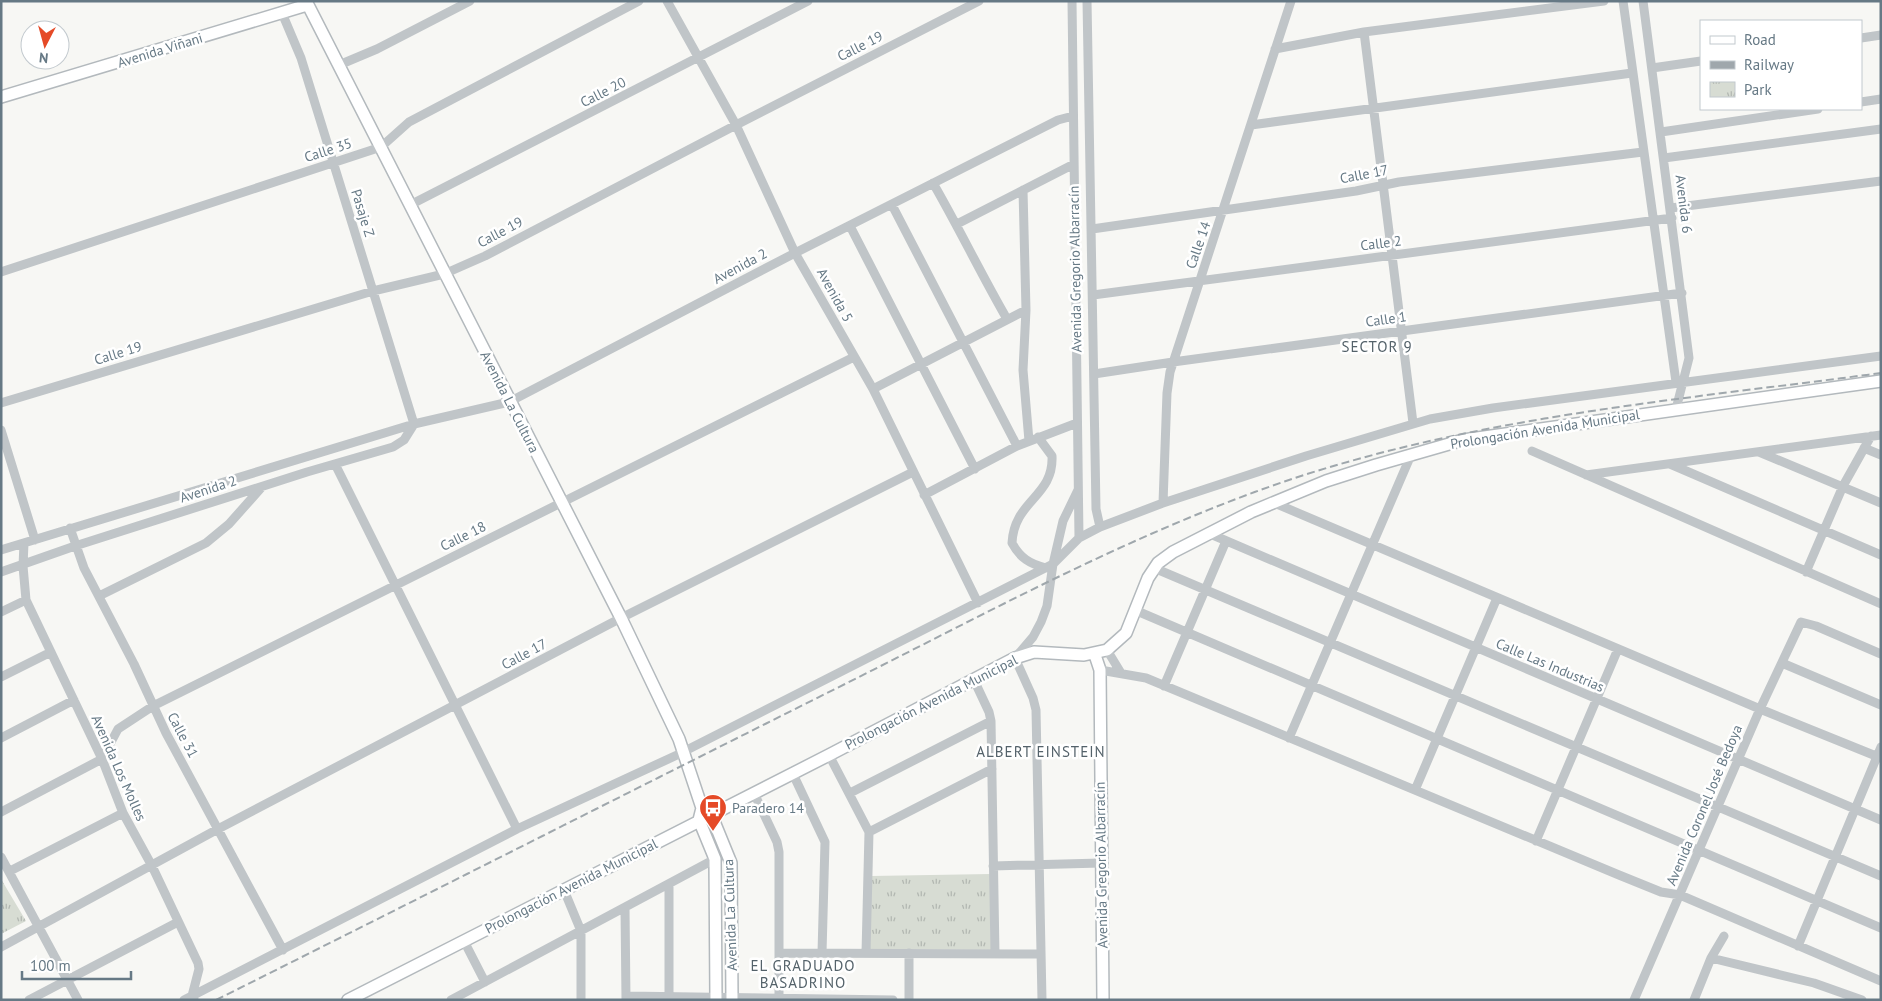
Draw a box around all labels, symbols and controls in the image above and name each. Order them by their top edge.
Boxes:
north arrow [20,20,70,70]
legend [1700,20,1862,110]
street label: Calle 19 [834,27,886,65]
street label: Avenida Viñani [115,28,205,72]
text: Road [1744,30,1776,49]
text: N [38,48,49,67]
text: Railway [1744,55,1794,74]
street label: Calle 20 [577,73,629,111]
text: Park [1744,80,1772,99]
street label: Calle 35 [302,134,354,166]
street label: Calle 17 [1338,160,1390,188]
street label: Avenida 6 [1671,174,1697,234]
street label: Avenida Gregorio Albarracín [1065,186,1085,352]
street label: Pasaje Z [347,187,379,239]
street label: Calle 19 [474,213,526,251]
street label: Calle 14 [1182,219,1215,271]
street label: Calle 2 [1359,232,1403,254]
street label: Avenida 2 [710,244,770,288]
street label: Avenida 5 [813,265,857,325]
street label: Calle 1 [1364,307,1408,331]
street label: Calle 19 [92,337,144,369]
district label: SECTOR 9 [1341,337,1413,356]
street label: Avenida La Cultura [477,348,543,456]
street label: Prolongación Avenida Municipal [1449,405,1641,453]
street label: Avenida 2 [177,471,239,507]
street label: Calle 18 [437,517,489,555]
street label: Calle Las Industrias [1493,634,1607,696]
street label: Calle 17 [498,635,550,673]
street label: Prolongación Avenida Municipal [842,650,1020,754]
street label: Calle 31 [164,709,202,761]
street label: Avenida Los Molles [88,712,151,824]
street label: Avenida Coronel José Bedoya [1662,722,1746,888]
district label: ALBERT EINSTEIN [976,742,1106,761]
street label: Avenida Gregorio Albarracín [1091,782,1111,948]
bus stop icon: Paradero 14 [698,793,728,832]
place label: Paradero 14 [732,799,804,817]
street label: Prolongación Avenida Municipal [482,834,660,938]
street label: Avenida La Cultura [719,859,741,971]
scale bar [22,948,131,980]
text: 100 m [30,956,71,975]
district label: EL GRADUADO BASADRINO [750,956,856,992]

